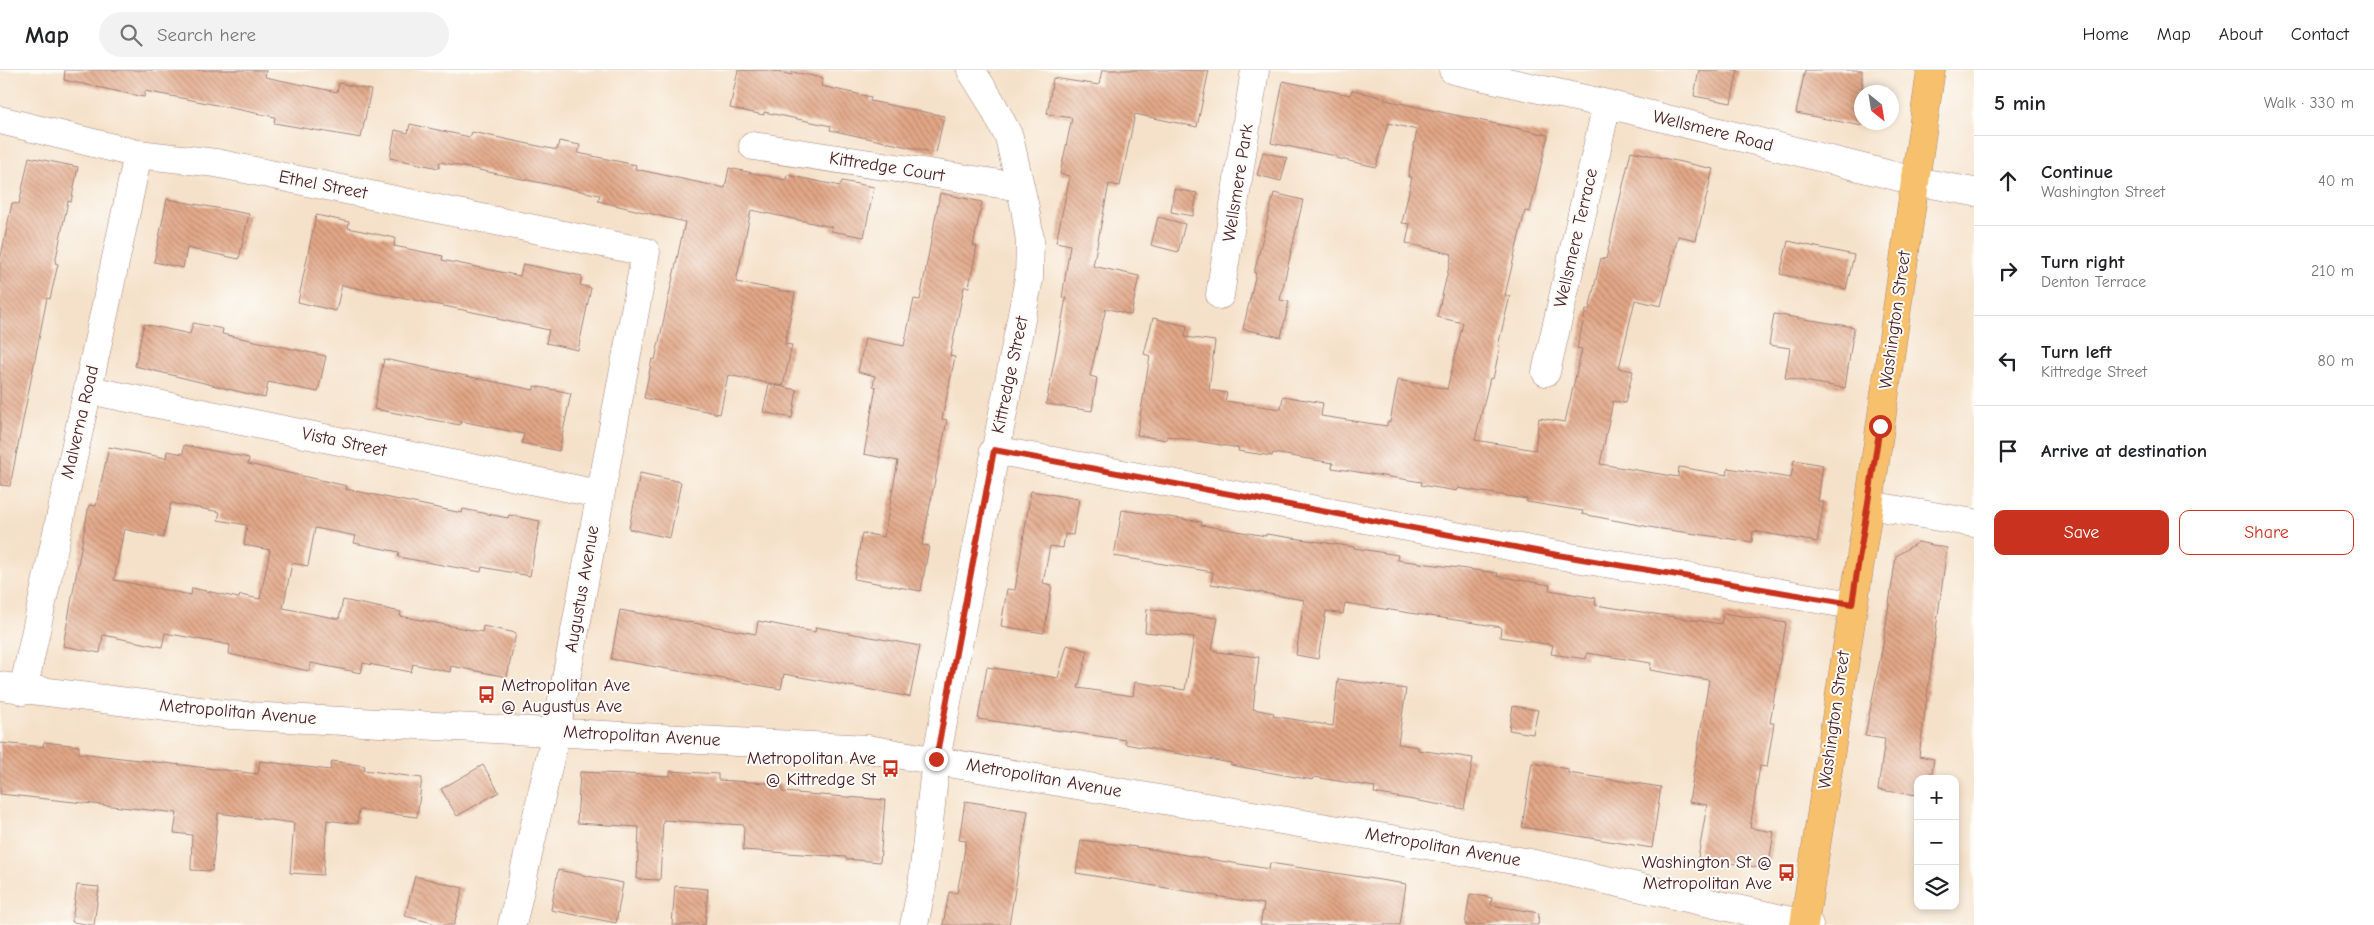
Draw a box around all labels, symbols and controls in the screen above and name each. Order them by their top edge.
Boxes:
search box [99,12,449,57]
text: Map [25,21,69,49]
icon: search [117,21,145,49]
text: Search here [157,24,256,46]
text: Home [2082,24,2129,45]
text: Map [2157,24,2191,45]
text: About [2219,24,2263,45]
text: Contact [2291,24,2349,45]
north arrow [1854,85,1899,130]
text: 5 min [1994,91,2046,115]
text: Walk · 330 m [2264,94,2354,112]
street label: Wellsmere Road [1651,106,1775,156]
street label: Wellsmere Park [1218,122,1258,243]
street label: Kittredge Court [828,148,947,187]
text: Continue [2041,161,2113,183]
street label: Ethel Street [277,166,370,204]
street label: Wellsmere Terrace [1550,166,1602,310]
icon: ahead [1994,167,2022,195]
text: 40 m [2318,172,2354,190]
text: Washington Street [2041,183,2165,201]
street label: Washington Street [1875,249,1915,391]
text: Turn right [2041,251,2125,273]
icon: right [1994,257,2022,285]
text: 210 m [2311,262,2354,280]
text: Denton Terrace [2041,273,2146,291]
street label: Kittredge Street [987,314,1033,436]
text: Turn left [2041,341,2112,363]
icon: left [1994,347,2022,375]
text: 80 m [2317,352,2354,370]
street label: Malverna Road [57,363,103,481]
text: Kittredge Street [2041,363,2147,381]
route start [1869,415,1892,438]
street label: Vista Street [300,423,389,461]
icon: arrive [1994,437,2022,465]
text: Arrive at destination [2041,440,2207,462]
button: Save [1994,510,2169,555]
button: Share [2179,510,2354,555]
street label: Augustus Avenue [560,524,604,654]
street label: Washington Street [1814,649,1854,791]
place label: Metropolitan Ave @ Augustus Ave [501,675,630,717]
bus stop icon: Metropolitan Ave @ Augustus Ave [477,685,497,705]
street label: Metropolitan Avenue [159,695,317,729]
street label: Metropolitan Avenue [563,721,721,751]
place label: Metropolitan Ave @ Kittredge St [747,748,877,790]
route end [925,748,948,771]
street label: Metropolitan Avenue [965,754,1123,802]
bus stop icon: Metropolitan Ave @ Kittredge St [880,758,900,778]
map controls [1914,775,1959,910]
button: + [1914,775,1959,820]
button: − [1914,820,1959,865]
street label: Metropolitan Avenue [1364,823,1522,871]
place label: Washington St @ Metropolitan Ave [1641,852,1772,894]
bus stop icon: Washington St @ Metropolitan Ave [1776,862,1796,882]
button: layers [1914,865,1959,910]

